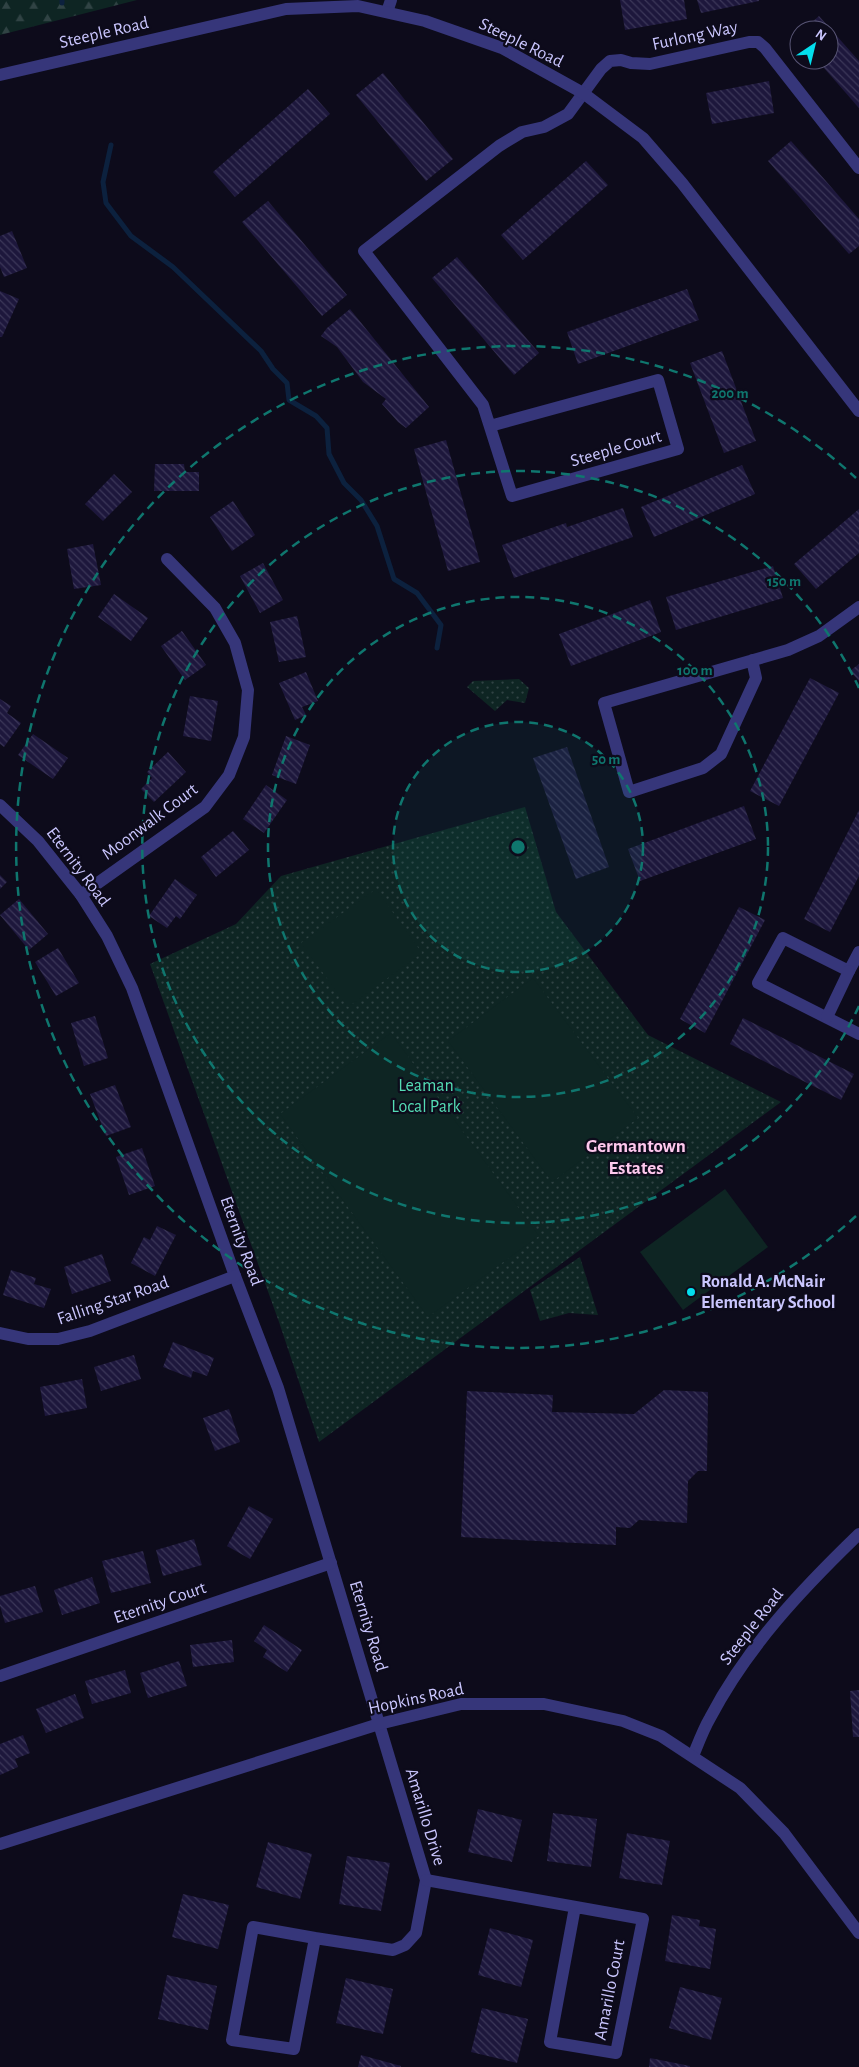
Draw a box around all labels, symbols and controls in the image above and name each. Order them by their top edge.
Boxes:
street label: Steeple Road [58,14,150,52]
street label: Steeple Road [476,15,566,71]
street label: Furlong Way [651,18,740,54]
north arrow [789,20,839,70]
text: N [813,27,829,44]
text: 200 m [711,386,749,401]
street label: Steeple Court [568,427,664,471]
text: 150 m [767,574,801,589]
text: 100 m [677,663,713,678]
text: 50 m [592,752,620,767]
street label: Moonwalk Court [99,780,201,864]
street label: Eternity Road [43,824,113,910]
centre of rings [509,838,527,856]
park label: Leaman Local Park [391,1077,462,1116]
district label: Germantown Estates [586,1137,686,1178]
street label: Eternity Road [217,1194,265,1288]
street label: Falling Star Road [55,1273,171,1329]
place label: Ronald A. McNair Elementary School [701,1273,836,1312]
marker: Ronald A. McNair Elementary School [685,1286,697,1298]
street label: Eternity Court [112,1579,209,1627]
street label: Eternity Road [346,1579,390,1673]
street label: Steeple Road [717,1585,787,1669]
street label: Hopkins Road [367,1680,465,1718]
street label: Amarillo Drive [402,1766,448,1868]
street label: Amarillo Court [591,1938,629,2042]

